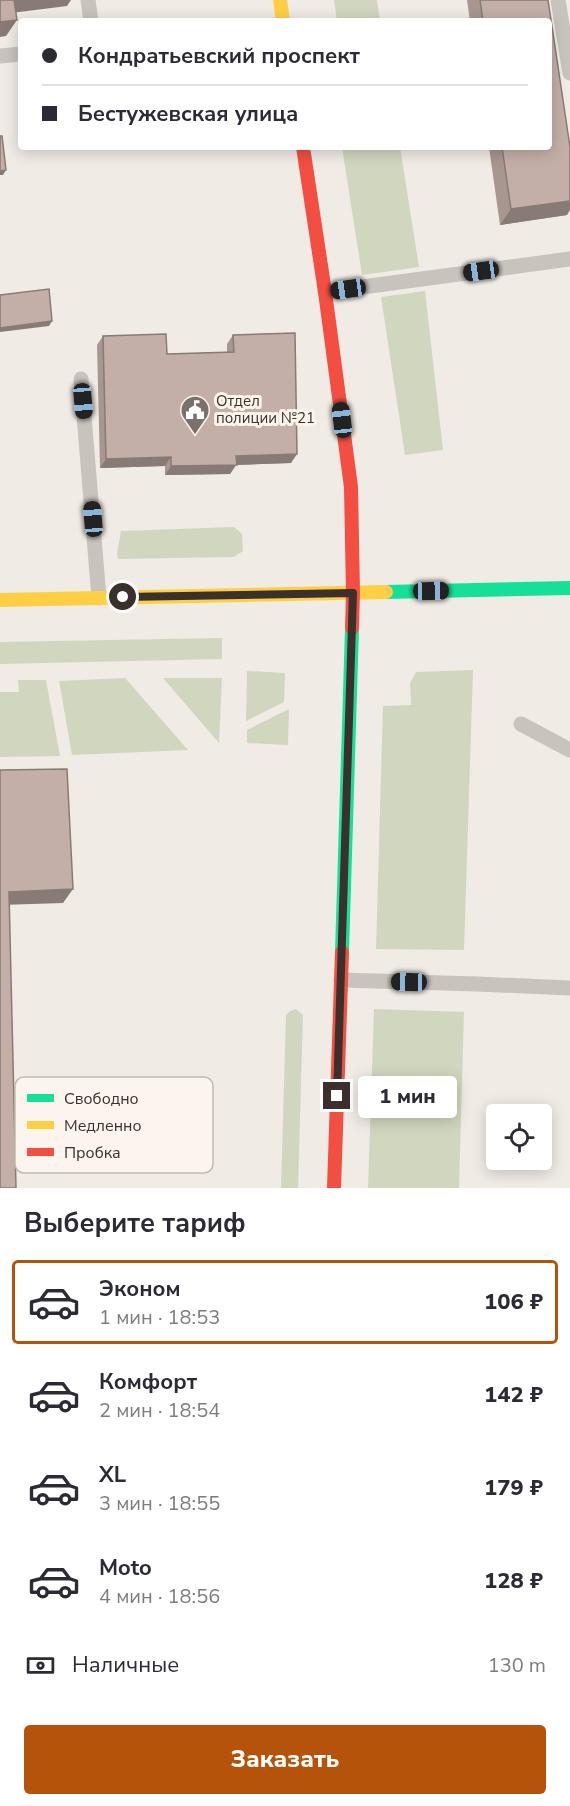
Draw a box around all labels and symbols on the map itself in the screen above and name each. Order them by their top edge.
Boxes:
car [462,260,500,282]
car [329,278,367,300]
car [72,382,94,420]
place label: Отдел полиции №21 [216,391,315,428]
public building icon: Отдел полиции №21 [179,394,211,436]
car [331,401,353,439]
car [82,500,104,538]
car [413,582,449,600]
route start [109,583,136,610]
car [391,973,427,991]
callout: 1 мин [358,1075,457,1117]
legend [15,1077,213,1173]
route end [323,1082,350,1109]
text: Свободно [64,1088,139,1110]
text: Медленно [64,1115,142,1137]
text: Пробка [64,1142,121,1164]

